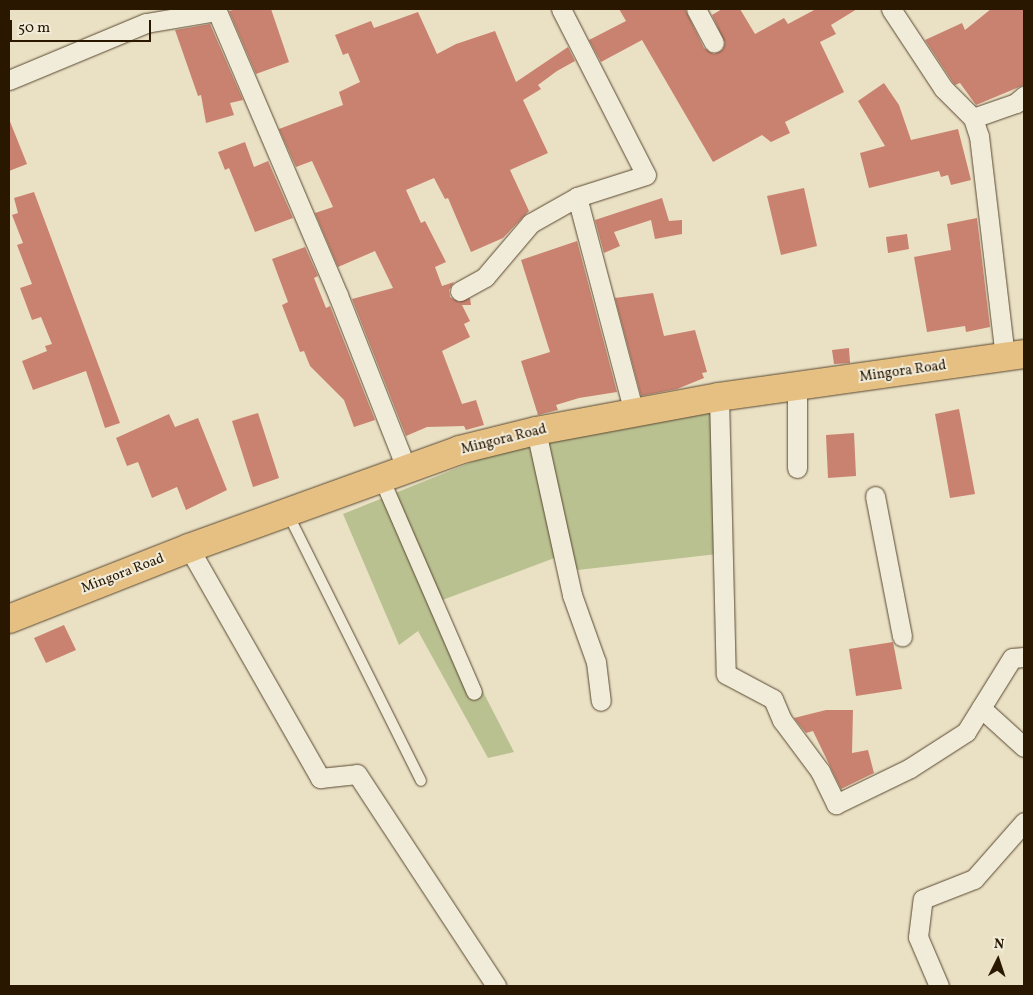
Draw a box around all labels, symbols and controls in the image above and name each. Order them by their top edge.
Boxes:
scale bar [12,10,154,42]
text: 50 m [18,18,50,39]
street label: Mingora Road [859,358,947,386]
street label: Mingora Road [460,421,548,459]
street label: Mingora Road [79,550,167,598]
north arrow [973,935,1023,985]
text: N [993,935,1005,954]

